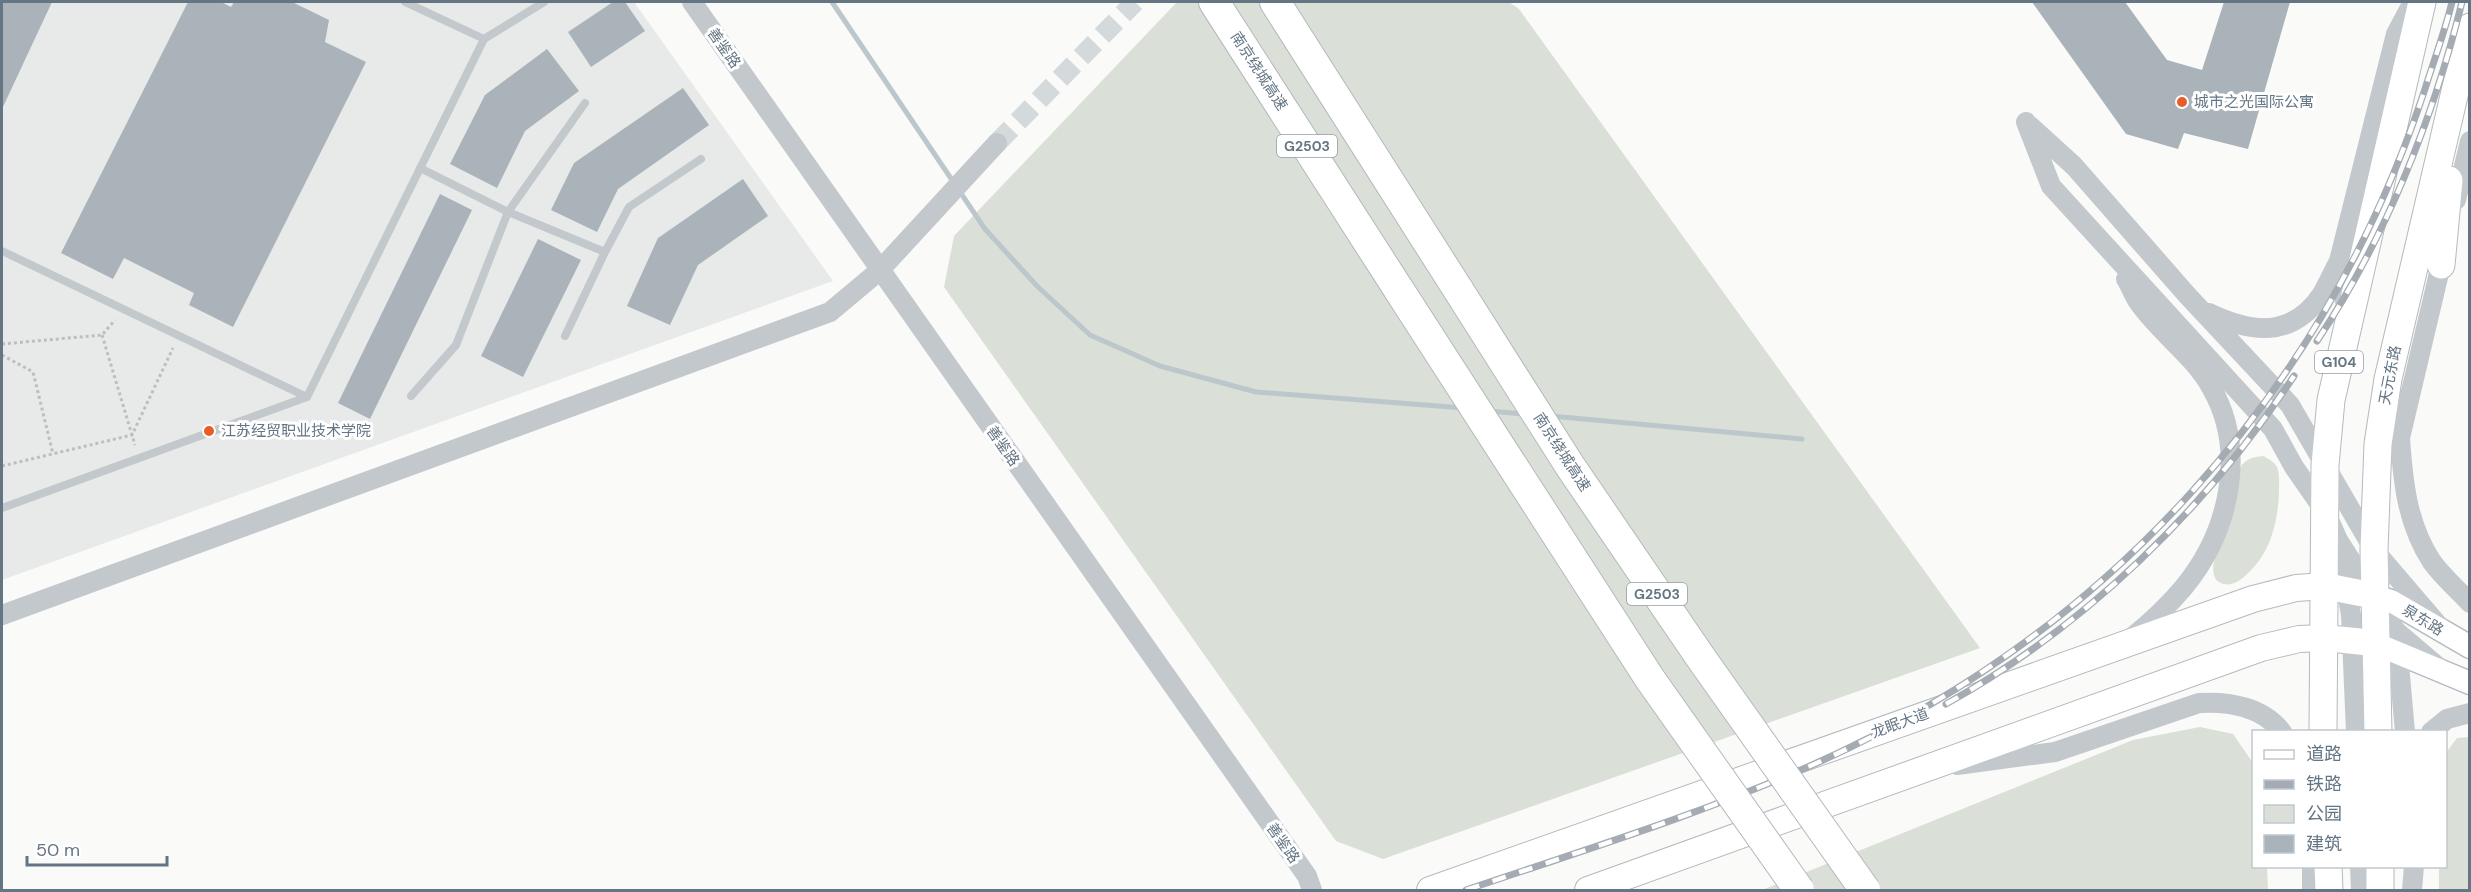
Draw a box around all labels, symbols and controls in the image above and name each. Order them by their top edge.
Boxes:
street label: 善鉴路 [703,24,745,72]
street label: 南京绕城高速 [1226,28,1292,114]
place label: 城市之光国际公寓 [2194,92,2314,112]
marker: 城市之光国际公寓 [2175,95,2189,109]
road number: G2503 [1277,135,1337,157]
street label: 天元东路 [2374,344,2406,406]
road number: G104 [2315,351,2363,373]
street label: 南京绕城高速 [1529,409,1595,495]
place label: 江苏经贸职业技术学院 [221,421,371,441]
street label: 善鉴路 [982,422,1024,470]
marker: 江苏经贸职业技术学院 [202,424,216,438]
road number: G2503 [1627,583,1687,605]
street label: 泉东路 [2399,600,2447,640]
street label: 龙眠大道 [1868,703,1932,743]
legend [2252,730,2447,868]
text: 道路 [2306,742,2342,766]
text: 铁路 [2306,772,2342,796]
text: 公园 [2306,802,2342,826]
street label: 善鉴路 [1262,819,1304,867]
scale bar [27,829,166,867]
text: 建筑 [2306,832,2342,856]
text: 50 m [36,838,80,862]

